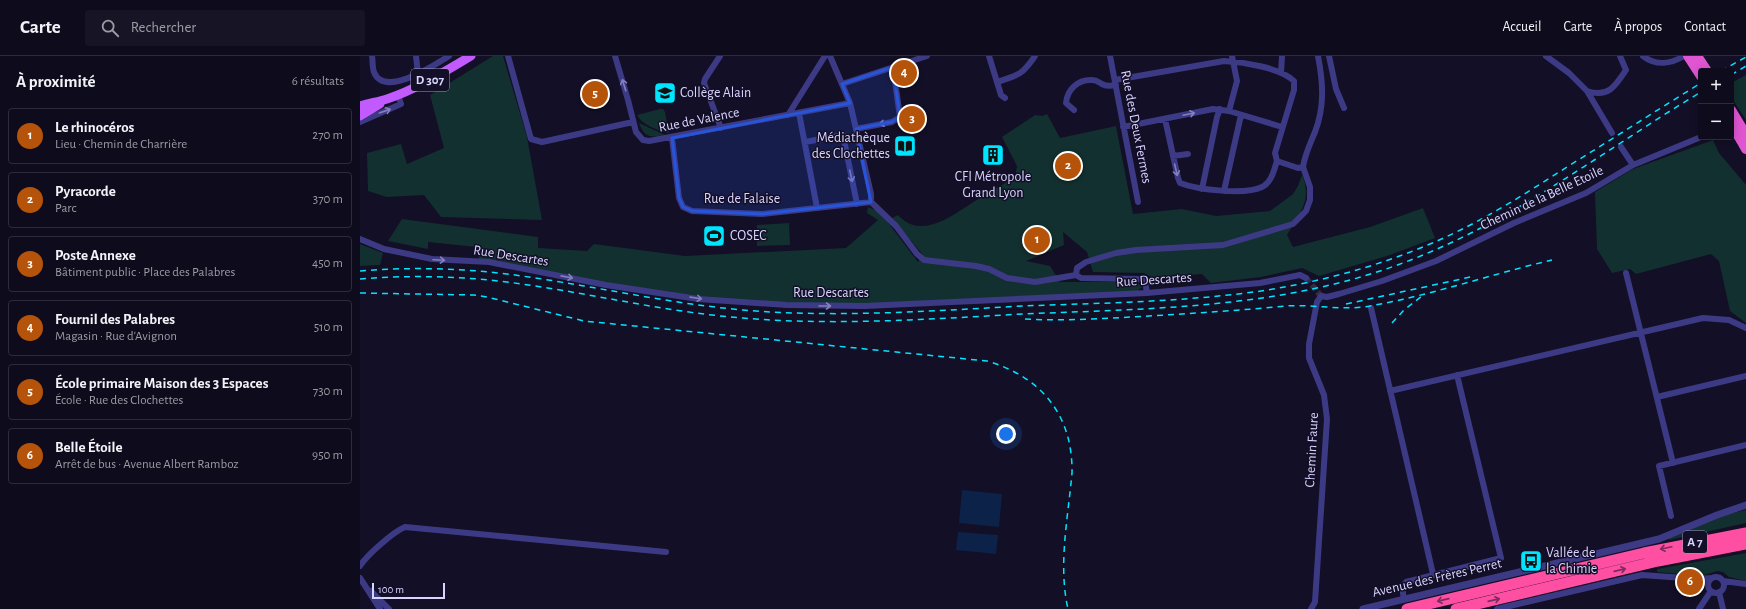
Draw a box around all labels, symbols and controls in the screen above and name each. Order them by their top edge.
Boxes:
search box [85,10,365,46]
icon: search [99,17,121,39]
text: Carte [20,18,61,37]
text: Rechercher [131,20,196,35]
text: Accueil [1502,20,1541,34]
text: Carte [1563,20,1592,34]
text: À propos [1614,20,1662,34]
text: Contact [1684,20,1726,34]
pin: 4 [891,58,917,88]
map controls [1698,68,1734,140]
button: + [1698,68,1734,104]
road number: D 307 [411,69,449,91]
street label: Rue des Deux Fermes [1118,69,1154,185]
text: À proximité [16,73,96,90]
text: 6 résultats [292,75,344,88]
pin: 5 [582,79,608,109]
one-way arrow [620,79,627,92]
school or university icon: Collège Alain [652,80,678,106]
place label: Collège Alain [680,86,751,100]
pin: 3 [899,104,925,134]
button: − [1698,104,1734,140]
street label: Rue de Valence [657,105,741,135]
one-way arrow [379,107,391,115]
one-way arrow [1182,109,1195,117]
text: Le rhinocéros [55,120,134,135]
one-way arrow [879,120,892,128]
text: 1 [28,129,32,142]
text: 270 m [312,129,343,142]
place label: Médiathèque des Clochettes [812,131,890,161]
library icon: Médiathèque des Clochettes [892,133,918,159]
text: Lieu · Chemin de Charrière [55,138,187,151]
building icon: CFI Métropole Grand Lyon [980,142,1006,168]
pin: 2 [1055,151,1081,181]
street label: Chemin de la Belle Etoile [1478,163,1606,233]
one-way arrow [1173,164,1181,177]
one-way arrow [848,169,856,182]
place label: CFI Métropole Grand Lyon [955,170,1031,200]
text: Pyracorde [55,184,116,199]
street label: Rue de Falaise [704,192,780,206]
text: 2 [27,193,33,206]
text: 370 m [313,193,343,206]
text: Parc [55,202,77,215]
sports icon: COSEC [701,223,727,249]
pin: 1 [1024,225,1050,255]
place label: COSEC [730,229,767,243]
street label: Rue Descartes [472,243,550,269]
text: Poste Annexe [55,248,136,263]
one-way arrow [432,256,445,263]
text: 3 [27,257,33,270]
text: 450 m [312,257,343,270]
text: Bâtiment public · Place des Palabres [55,266,235,279]
street label: Rue Descartes [1116,270,1192,290]
one-way arrow [560,274,573,282]
street label: Rue Descartes [793,286,869,300]
one-way arrow [689,294,702,302]
one-way arrow [818,302,831,310]
text: Fournil des Palabres [55,312,175,327]
text: 4 [27,321,33,334]
text: 510 m [314,321,343,334]
text: Magasin · Rue d'Avignon [55,330,177,343]
text: École primaire Maison des 3 Espaces [55,376,268,391]
text: 5 [27,385,33,398]
text: 730 m [313,385,343,398]
text: École · Rue des Clochettes [55,394,183,407]
street label: Chemin Faure [1303,412,1321,488]
your location [996,424,1016,444]
text: Belle Étoile [55,440,123,455]
text: 6 [27,449,33,462]
text: 950 m [312,449,343,462]
text: Arrêt de bus · Avenue Albert Ramboz [55,458,239,471]
road number: A 7 [1683,531,1707,553]
one-way arrow [1660,544,1673,552]
place label: Vallée de la Chimie [1546,546,1597,576]
bus stop icon: Vallée de la Chimie [1518,548,1544,574]
street label: Avenue des Frères Perret [1371,556,1504,600]
one-way arrow [1614,565,1627,573]
pin: 6 [1677,567,1703,597]
scale bar [372,581,445,600]
text: 100 m [378,584,404,595]
one-way arrow [1487,596,1500,603]
one-way arrow [1437,597,1450,605]

